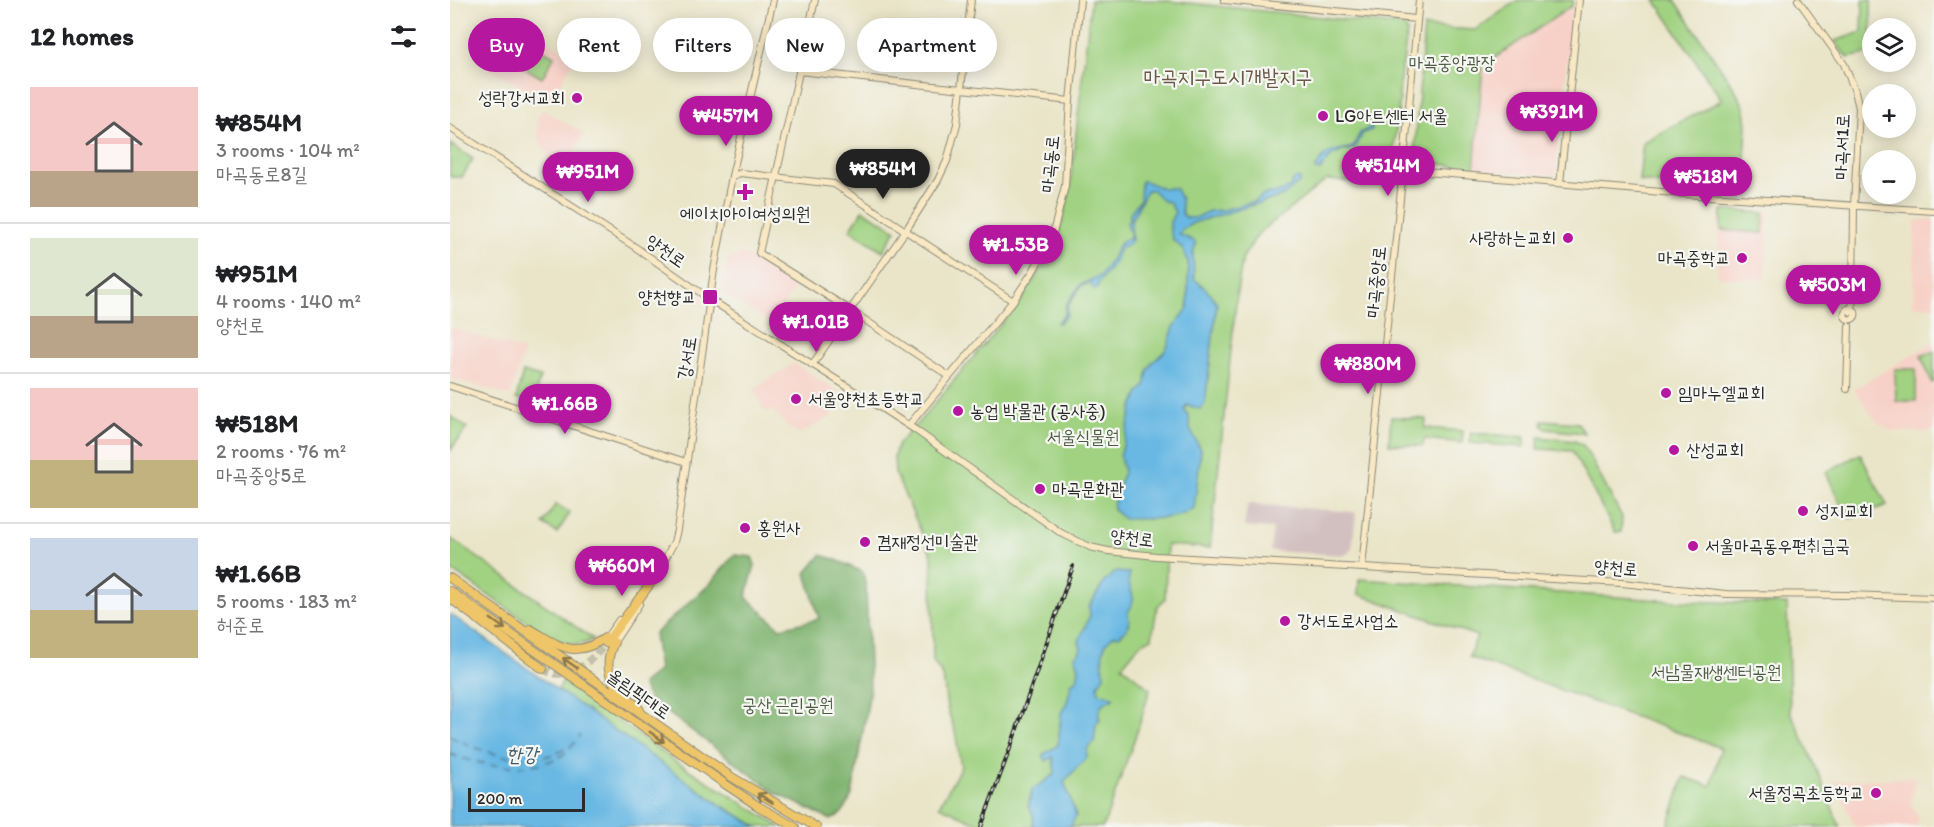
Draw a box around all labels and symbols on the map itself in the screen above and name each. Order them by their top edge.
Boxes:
park label: 마곡중앙광장 [1409,52,1495,74]
district label: 마곡지구도시개발지구 [1144,64,1312,89]
place label: 성락강서교회 [478,87,565,109]
marker: 성락강서교회 [570,91,584,105]
pin: ₩391M [1510,92,1594,143]
pin: ₩457M [684,96,768,147]
place label: LG아트센터 서울 [1335,105,1447,127]
marker: LG아트센터 서울 [1316,109,1330,123]
street label: 마곡서1로 [1830,113,1854,181]
street label: 마곡동로 [1036,134,1064,194]
pin: ₩514M [1346,146,1430,197]
pin: ₩854M [841,149,925,200]
pin: ₩951M [546,152,630,203]
pin: ₩518M [1664,157,1748,208]
marker: 에이치아이여성의원 [736,183,754,201]
place label: 에이치아이여성의원 [680,203,810,225]
pin: ₩1.53B [967,225,1065,276]
place label: 사랑하는교회 [1469,227,1556,249]
street label: 양천로 [642,230,690,272]
marker: 사랑하는교회 [1561,231,1575,245]
street label: 마곡중앙로 [1361,245,1391,319]
place label: 마곡중학교 [1658,247,1730,269]
marker: 마곡중학교 [1735,251,1749,265]
pin: ₩503M [1791,265,1875,316]
place label: 양천향교 [638,286,696,308]
marker: 양천향교 [701,288,719,306]
pin: ₩1.01B [767,302,865,353]
street label: 강서로 [673,335,701,381]
pin: ₩880M [1326,344,1410,395]
place label: 임마누엘교회 [1678,382,1765,404]
pin: ₩1.66B [516,384,614,435]
marker: 임마누엘교회 [1659,386,1673,400]
place label: 서울양천초등학교 [808,388,924,410]
marker: 서울양천초등학교 [789,392,803,406]
place label: 농업 박물관 (공사중) [970,400,1106,422]
marker: 농업 박물관 (공사중) [951,404,965,418]
park label: 서울식물원 [1047,426,1119,448]
place label: 산성교회 [1686,439,1744,461]
marker: 산성교회 [1667,443,1681,457]
place label: 마곡문화관 [1052,478,1124,500]
marker: 마곡문화관 [1033,482,1047,496]
place label: 성지교회 [1815,500,1873,522]
marker: 성지교회 [1796,504,1810,518]
place label: 홍원사 [757,517,801,539]
marker: 홍원사 [738,521,752,535]
street label: 양천로 [1109,524,1155,552]
place label: 겸재정선미술관 [877,531,978,553]
marker: 겸재정선미술관 [858,535,872,549]
place label: 서울마곡동우편취급국 [1705,535,1850,557]
marker: 서울마곡동우편취급국 [1686,539,1700,553]
pin: ₩660M [580,546,664,597]
street label: 양천로 [1593,555,1639,581]
place label: 강서도로사업소 [1297,610,1398,632]
marker: 강서도로사업소 [1278,614,1292,628]
one-way arrow [489,618,505,630]
one-way arrow [563,657,579,669]
park label: 서남물재생센터공원 [1651,661,1781,683]
street label: 올림픽대로 [603,664,675,724]
park label: 궁산 근린공원 [743,694,833,716]
one-way arrow [649,731,665,743]
water label: 한강 [506,742,541,766]
place label: 서울정곡초등학교 [1748,782,1864,804]
scale bar [468,785,585,812]
marker: 서울정곡초등학교 [1869,786,1883,800]
one-way arrow [757,791,774,803]

